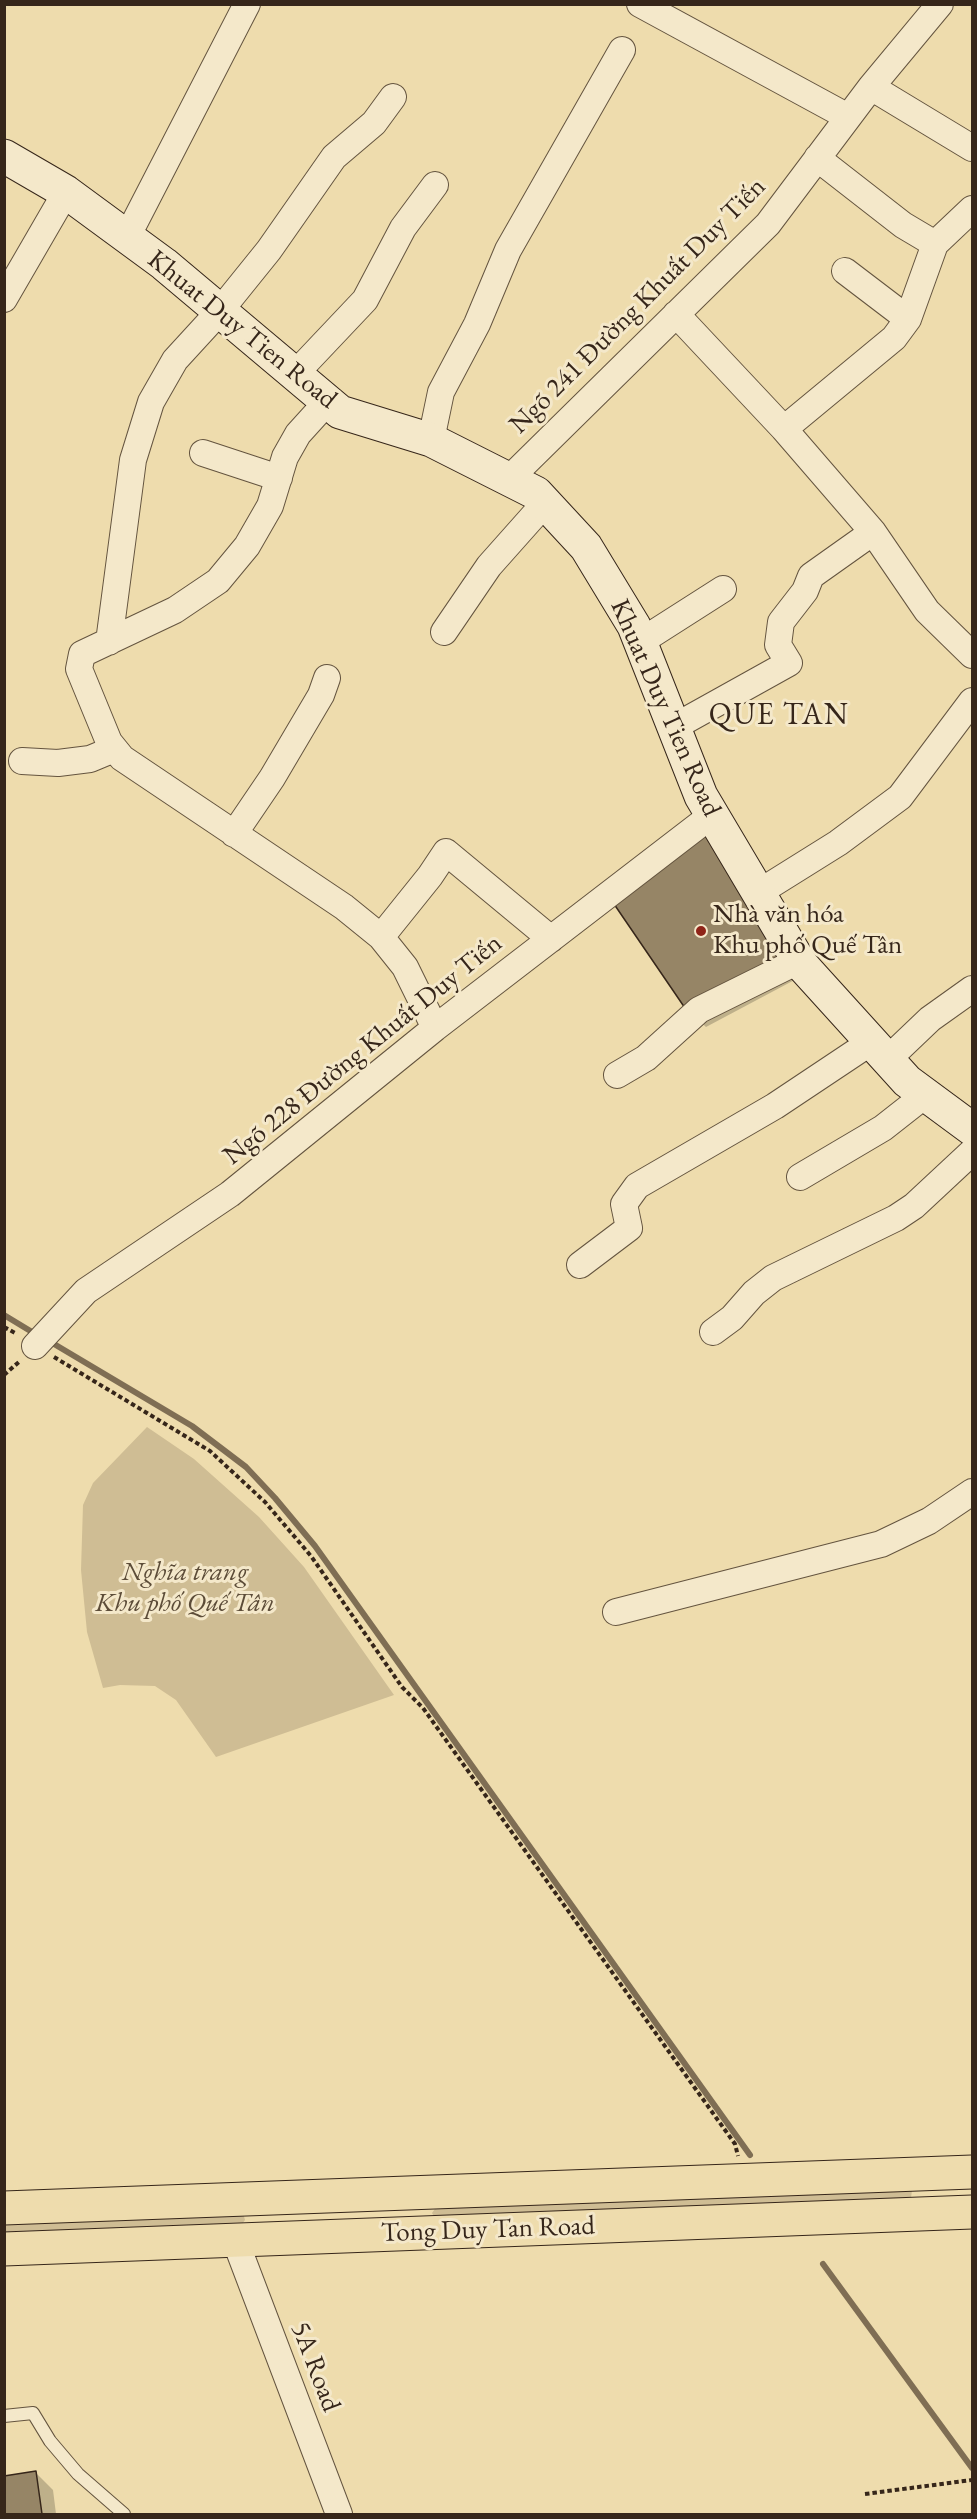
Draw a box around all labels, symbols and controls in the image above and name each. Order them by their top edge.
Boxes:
street label: Ngõ 241 Đường Khuất Duy Tiến [503,171,773,441]
street label: Khuat Duy Tien Road [141,244,343,416]
street label: Khuat Duy Tien Road [603,594,727,822]
district label: QUE TAN [709,698,849,734]
place label: Nhà văn hóa Khu phố Quế Tân [713,899,902,962]
marker: Nhà văn hóa Khu phố Quế Tân [694,924,708,938]
street label: Ngõ 228 Đường Khuất Duy Tiến [217,928,509,1172]
park label: Nghĩa trang Khu phố Quế Tân [95,1557,275,1620]
street label: Tong Duy Tan Road [380,2210,596,2250]
street label: 5A Road [283,2318,347,2416]

